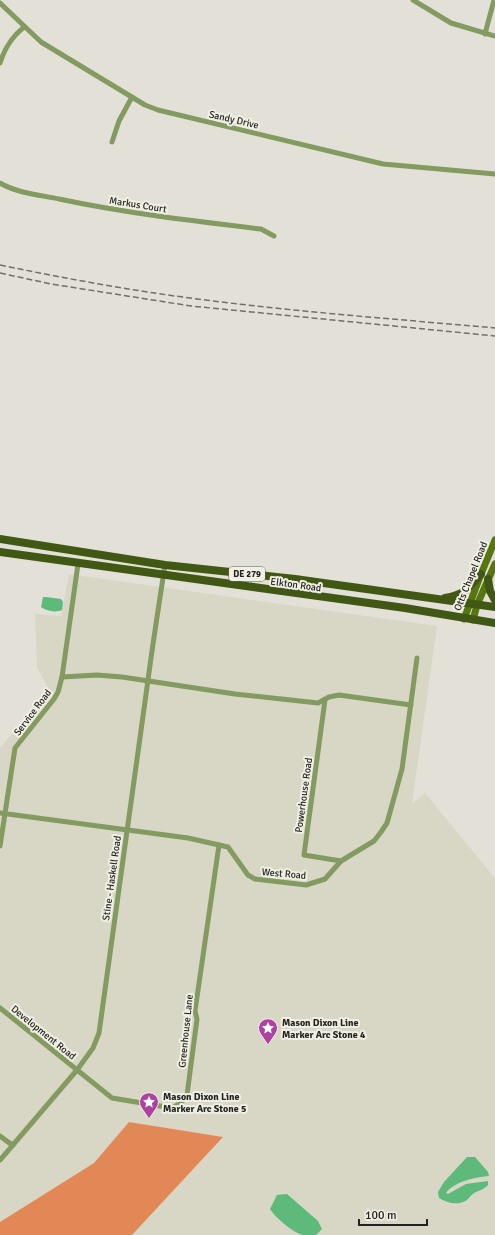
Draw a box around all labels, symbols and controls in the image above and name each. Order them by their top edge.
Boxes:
street label: Sandy Drive [208,108,260,132]
street label: Markus Court [108,195,168,216]
street label: Otts Chapel Road [452,540,490,613]
road number: DE 279 [229,567,265,581]
street label: Elkton Road [270,575,322,595]
street label: Service Road [11,687,54,738]
street label: Powerhouse Road [293,757,315,833]
street label: Stine - Haskell Road [100,835,124,921]
street label: West Road [261,866,307,882]
street label: Greenhouse Lane [176,994,196,1068]
street label: Development Road [9,1003,78,1063]
place icon: Mason Dixon Line Marker Arc Stone 4 [257,1017,279,1045]
place label: Mason Dixon Line Marker Arc Stone 4 [282,1017,366,1041]
place icon: Mason Dixon Line Marker Arc Stone 5 [138,1091,160,1119]
place label: Mason Dixon Line Marker Arc Stone 5 [163,1091,246,1115]
scale bar [359,1201,427,1227]
text: 100 m [365,1208,397,1223]

